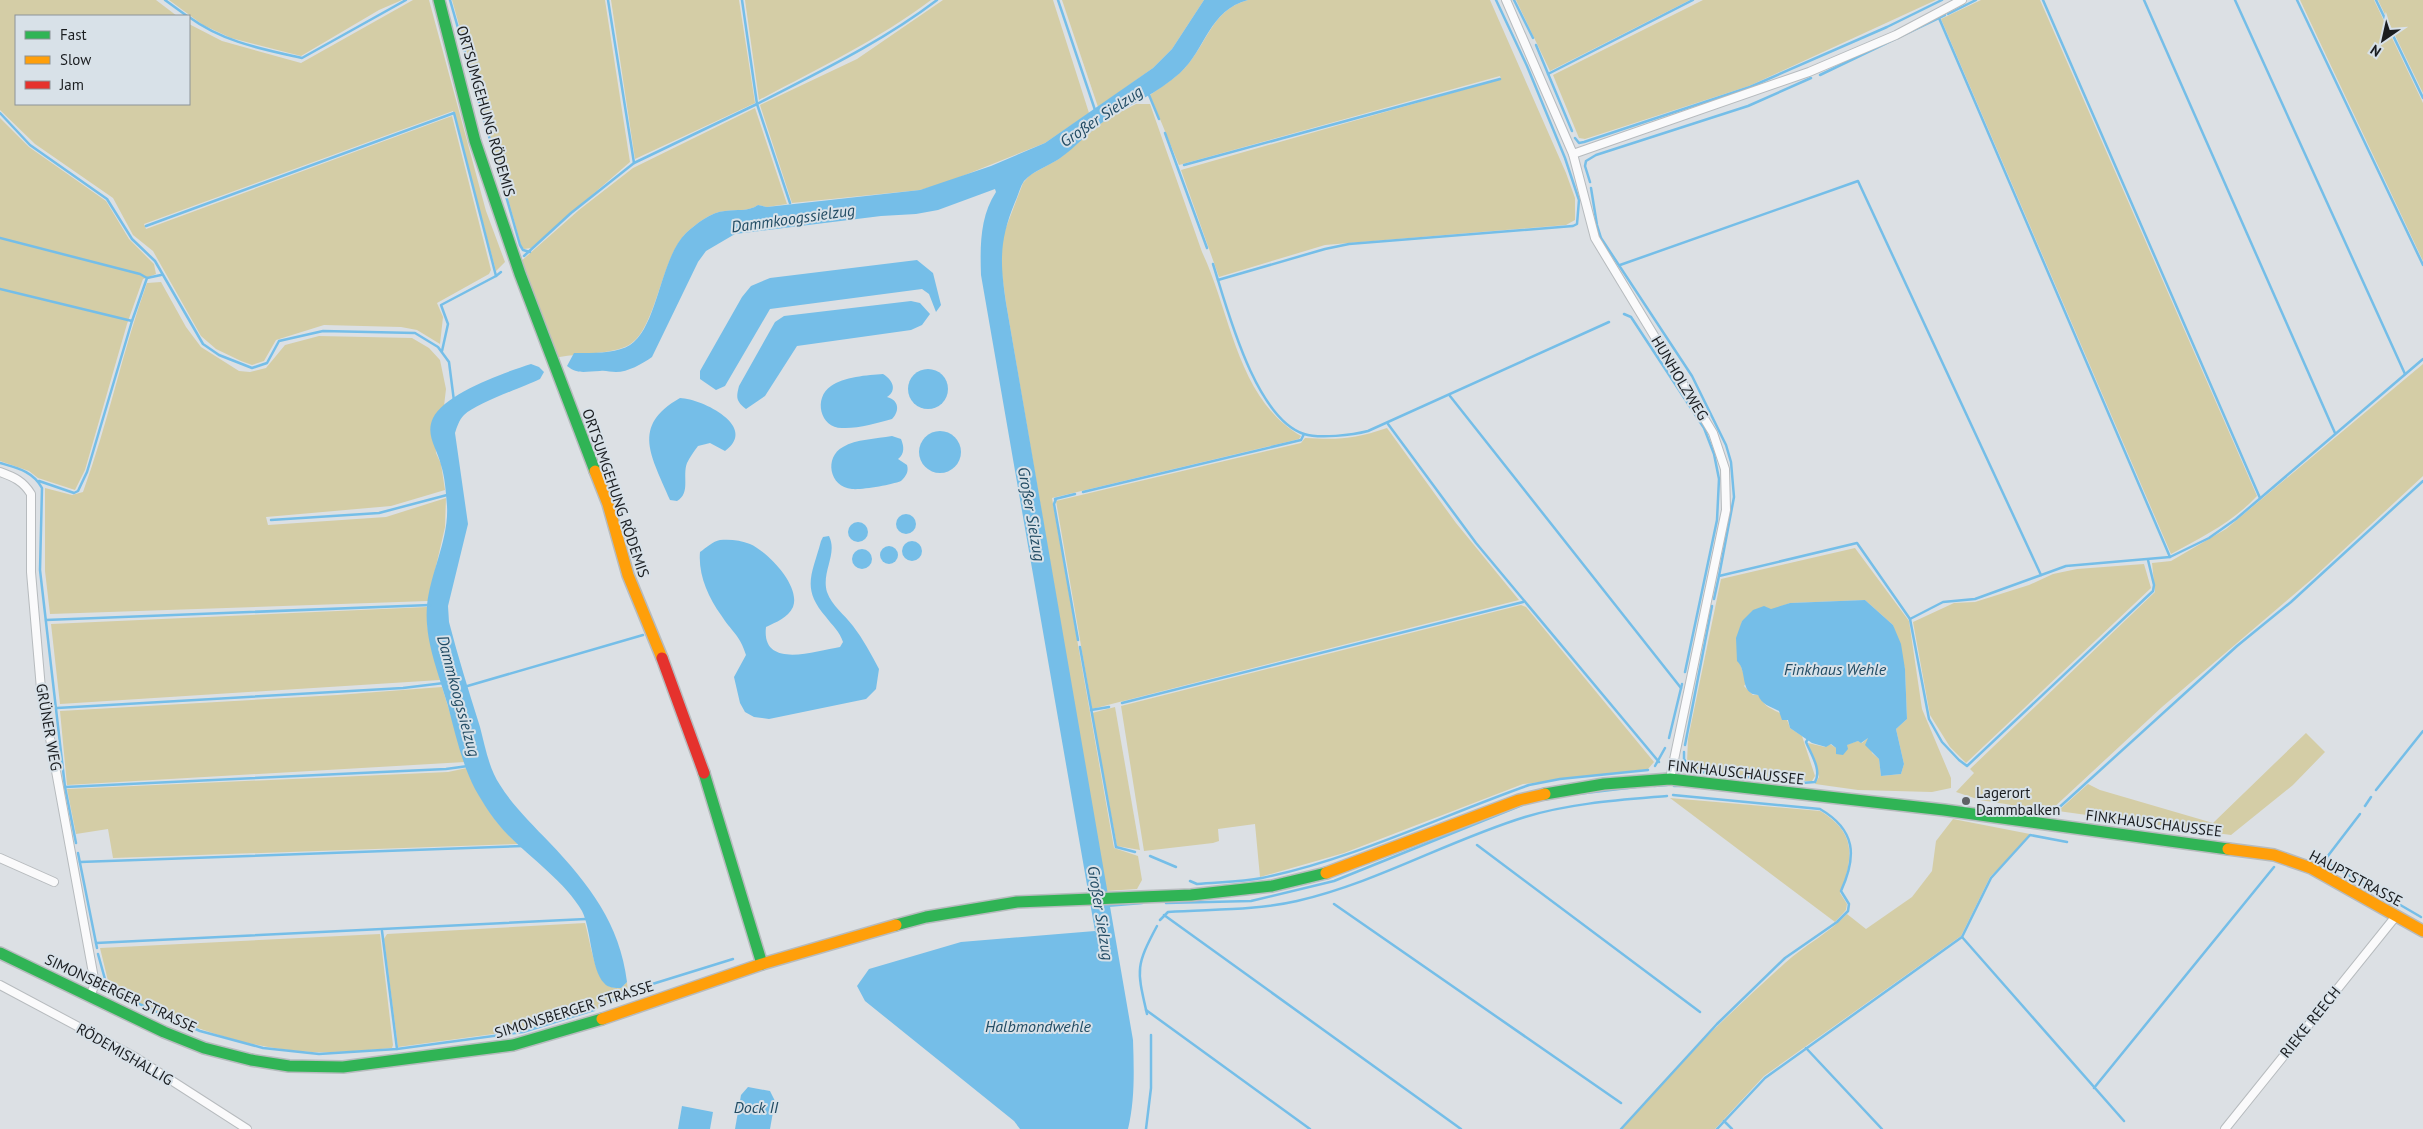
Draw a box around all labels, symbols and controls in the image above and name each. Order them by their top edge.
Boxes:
legend [15,15,190,105]
north arrow [2358,15,2408,65]
street label: ORTSUMGEHUNG RÖDEMIS [452,23,520,199]
text: Fast [60,25,87,44]
text: N [2367,41,2385,61]
text: Slow [60,50,91,69]
text: Jam [59,75,84,94]
water label: Großer Sielzug [1056,81,1146,151]
water label: Dammkoogssielzug [730,199,856,237]
street label: HUNHOLZWEG [1647,332,1713,424]
street label: ORTSUMGEHUNG RÖDEMIS [578,406,654,580]
water label: Großer Sielzug [1014,465,1050,563]
water label: Dammkoogssielzug [433,633,485,759]
water label: Finkhaus Wehle [1784,659,1887,679]
street label: GRÜNER WEG [32,682,66,772]
street label: FINKHAUSCHAUSSEE [1667,755,1805,789]
place label: Lagerort Dammbalken [1976,783,2060,819]
marker: Lagerort Dammbalken [1960,795,1972,807]
street label: FINKHAUSCHAUSSEE [2085,805,2223,841]
street label: HAUPTSTRASSE [2306,846,2406,910]
water label: Großer Sielzug [1084,864,1118,962]
street label: SIMONSBERGER STRASSE [42,949,200,1037]
street label: SIMONSBERGER STRASSE [492,976,656,1042]
street label: RIEKE REECH [2275,983,2345,1061]
water label: Halbmondwehle [985,1016,1092,1036]
street label: RÖDEMISHALLIG [73,1019,177,1089]
water label: Dock II [734,1097,779,1117]

